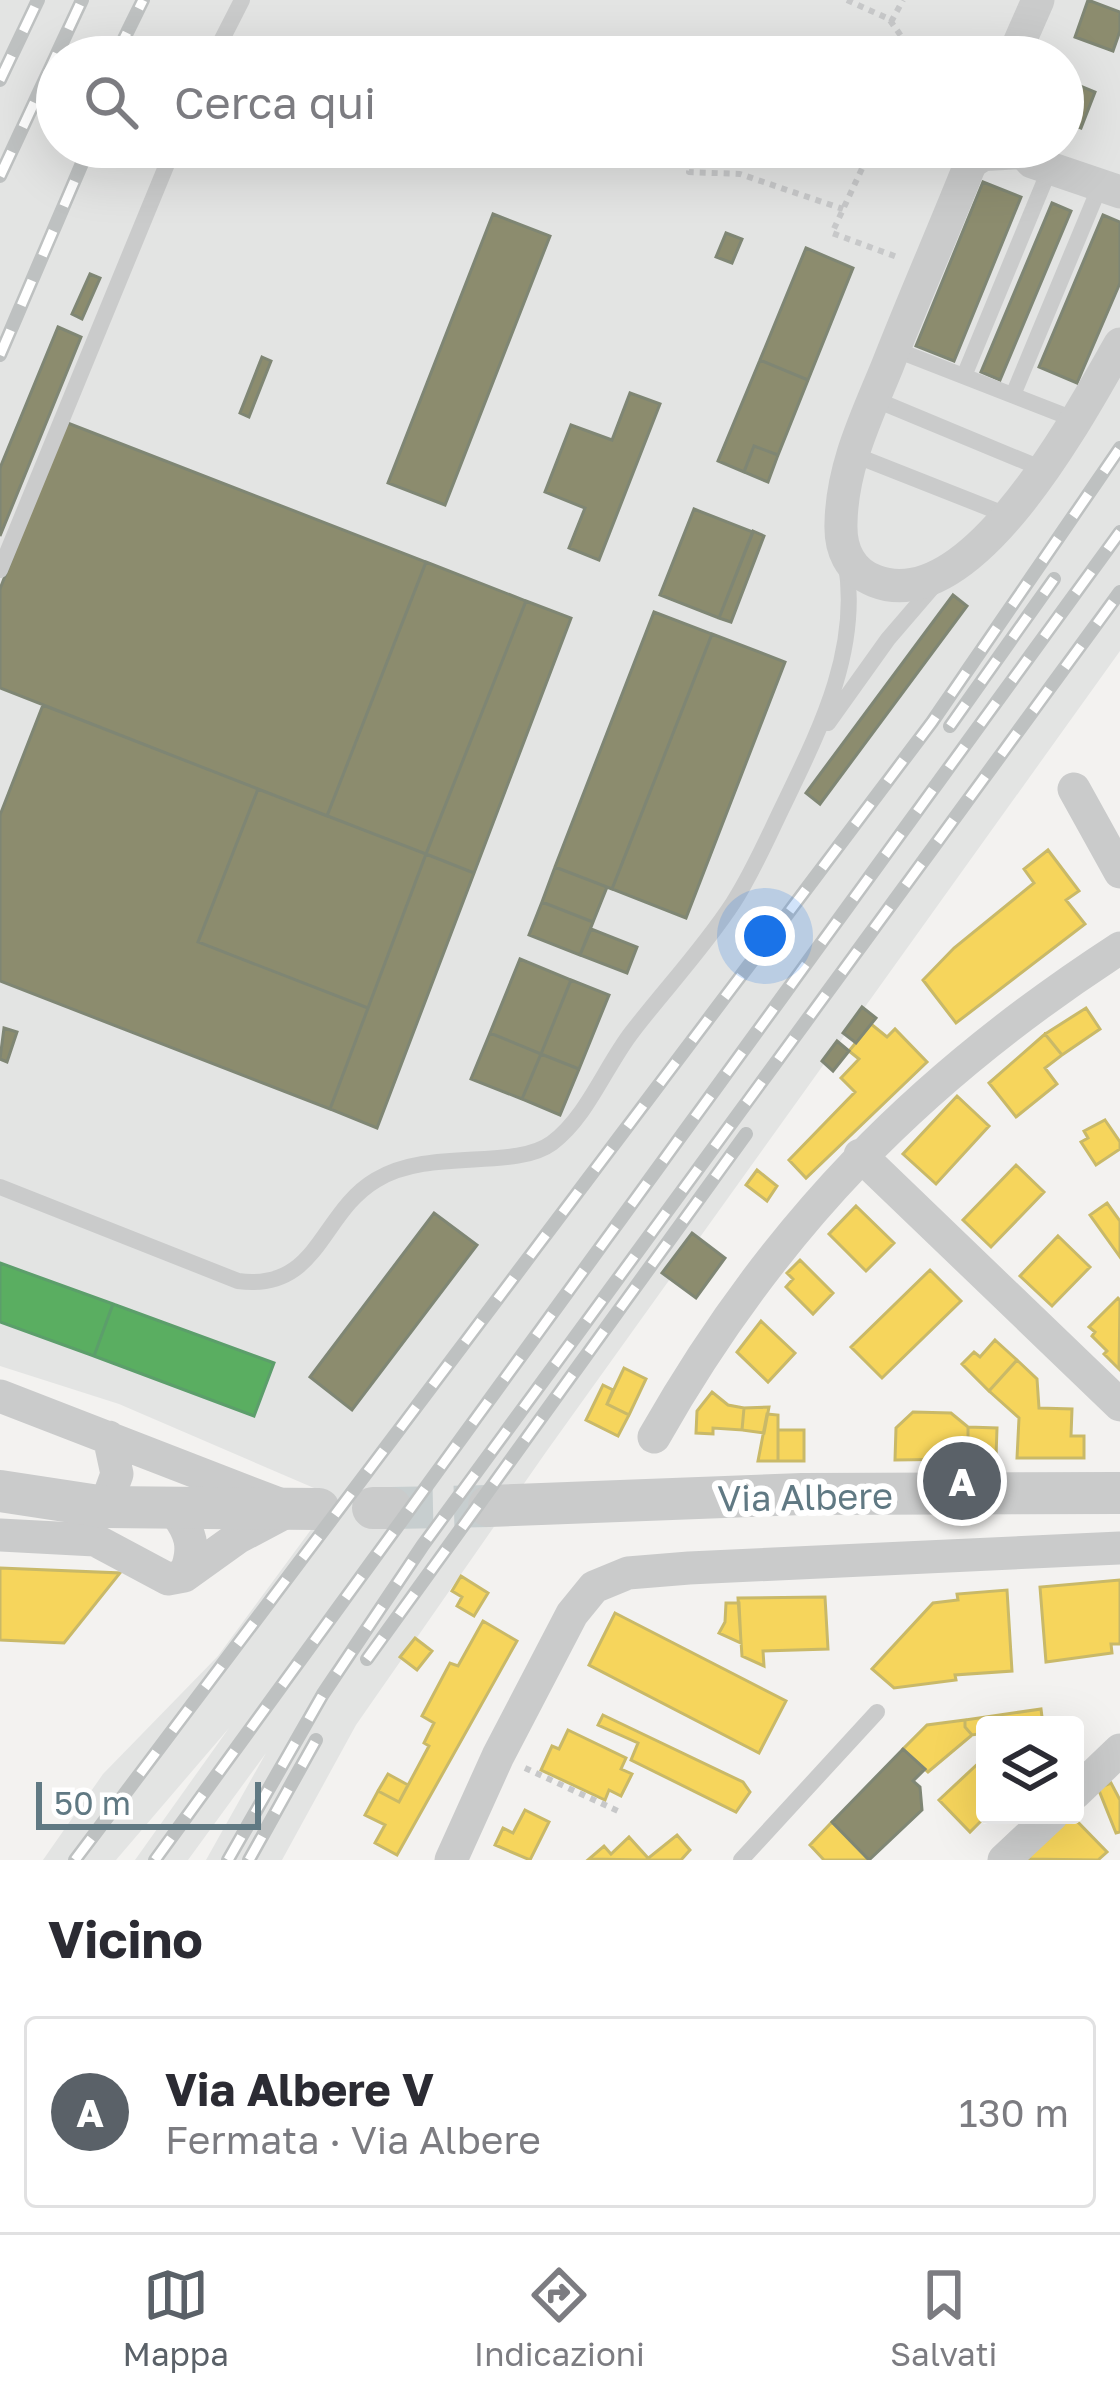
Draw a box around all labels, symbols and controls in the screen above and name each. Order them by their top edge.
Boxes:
search box [36,36,1084,168]
icon: search [78,69,144,135]
text: Cerca qui [174,75,376,129]
your location [735,906,795,966]
pin: A [923,1436,1001,1526]
street label: Via Albere [717,1473,893,1520]
map controls [976,1716,1084,1824]
button: layers [976,1716,1084,1824]
scale bar [36,1776,261,1829]
text: 50 m [54,1783,131,1822]
text: Vicino [48,1908,203,1969]
text: Via Albere V [165,2062,434,2116]
text: A [76,2089,104,2136]
text: 130 m [959,2089,1069,2136]
text: Fermata · Via Albere [165,2116,541,2163]
tab: Mappa [123,2262,229,2373]
tab: Indicazioni [474,2262,645,2373]
tab: Salvati [890,2262,997,2373]

